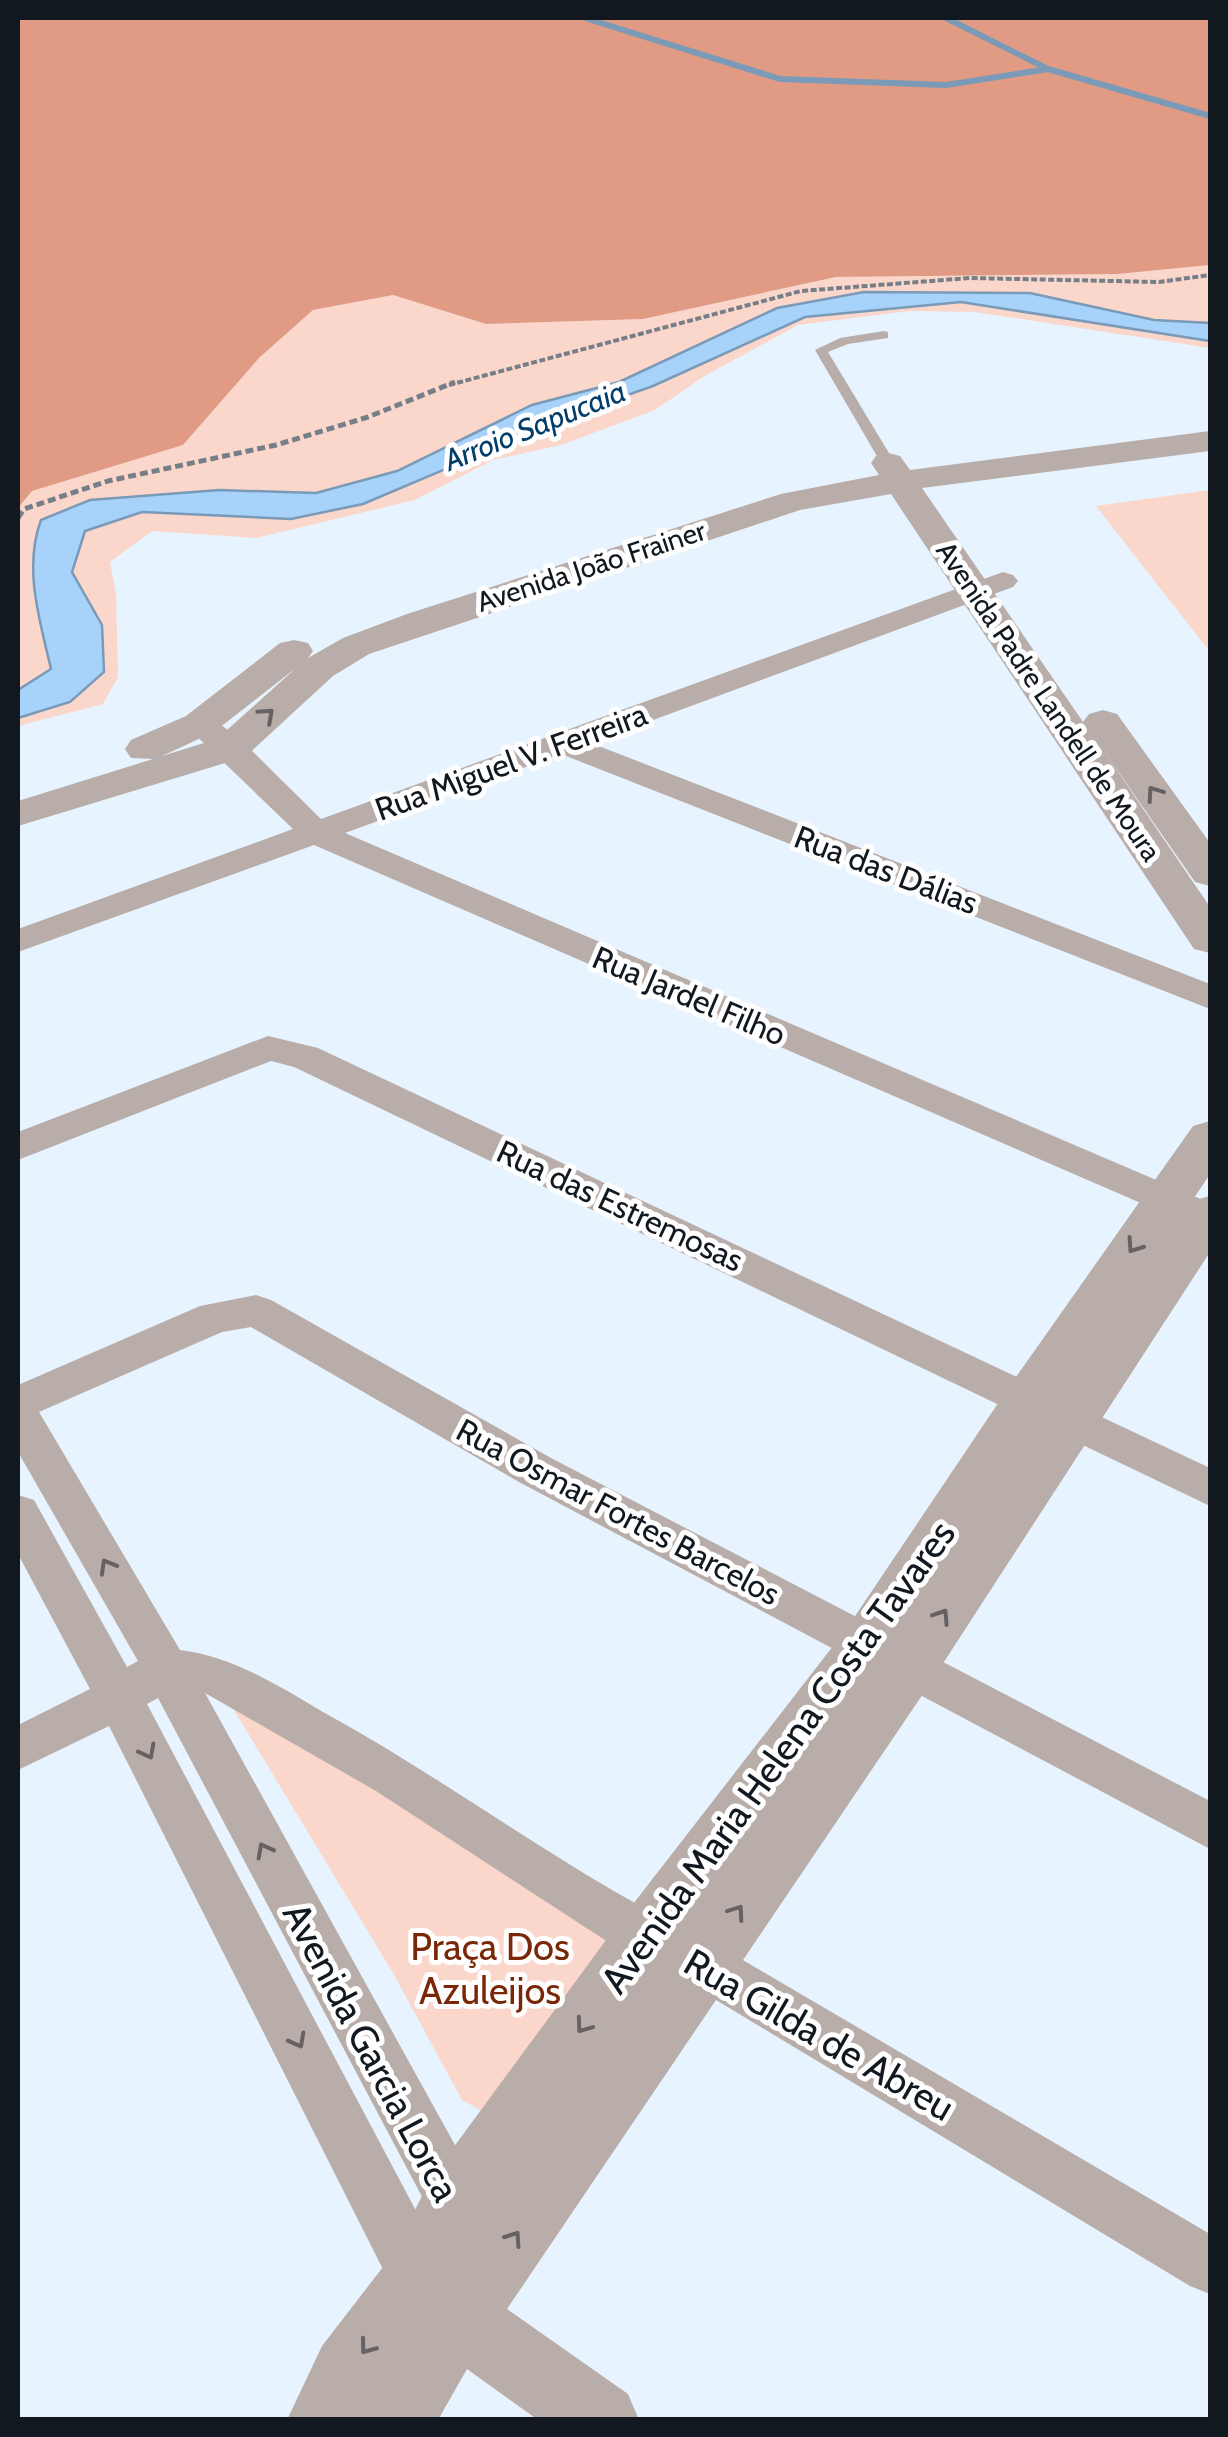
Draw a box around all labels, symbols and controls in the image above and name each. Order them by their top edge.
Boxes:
water label: Arroio Sapucaia [437,372,631,480]
street label: Avenida João Frainer [472,513,710,619]
street label: Avenida Padre Landell de Moura [929,535,1169,868]
street label: Rua Miguel V. Ferreira [370,694,653,829]
one-way arrow [255,709,274,727]
one-way arrow [1148,786,1166,805]
street label: Rua das Dálias [789,817,983,922]
street label: Rua Jardel Filho [587,937,792,1054]
street label: Rua das Estremosas [491,1131,749,1280]
one-way arrow [1128,1234,1146,1253]
street label: Rua Osmar Fortes Barcelos [450,1410,786,1613]
street label: Avenida Maria Helena Costa Tavares [590,1511,965,2002]
one-way arrow [100,1559,119,1577]
one-way arrow [929,1609,948,1627]
one-way arrow [136,1742,155,1760]
one-way arrow [257,1842,277,1860]
street label: Avenida Garcia Lorca [273,1895,470,2209]
one-way arrow [725,1905,743,1923]
park label: Praça Dos Azuleijos [410,1923,570,2014]
street label: Rua Gilda de Abreu [676,1938,962,2131]
one-way arrow [577,2014,595,2033]
one-way arrow [286,2030,305,2048]
one-way arrow [502,2231,520,2249]
one-way arrow [361,2336,379,2354]

